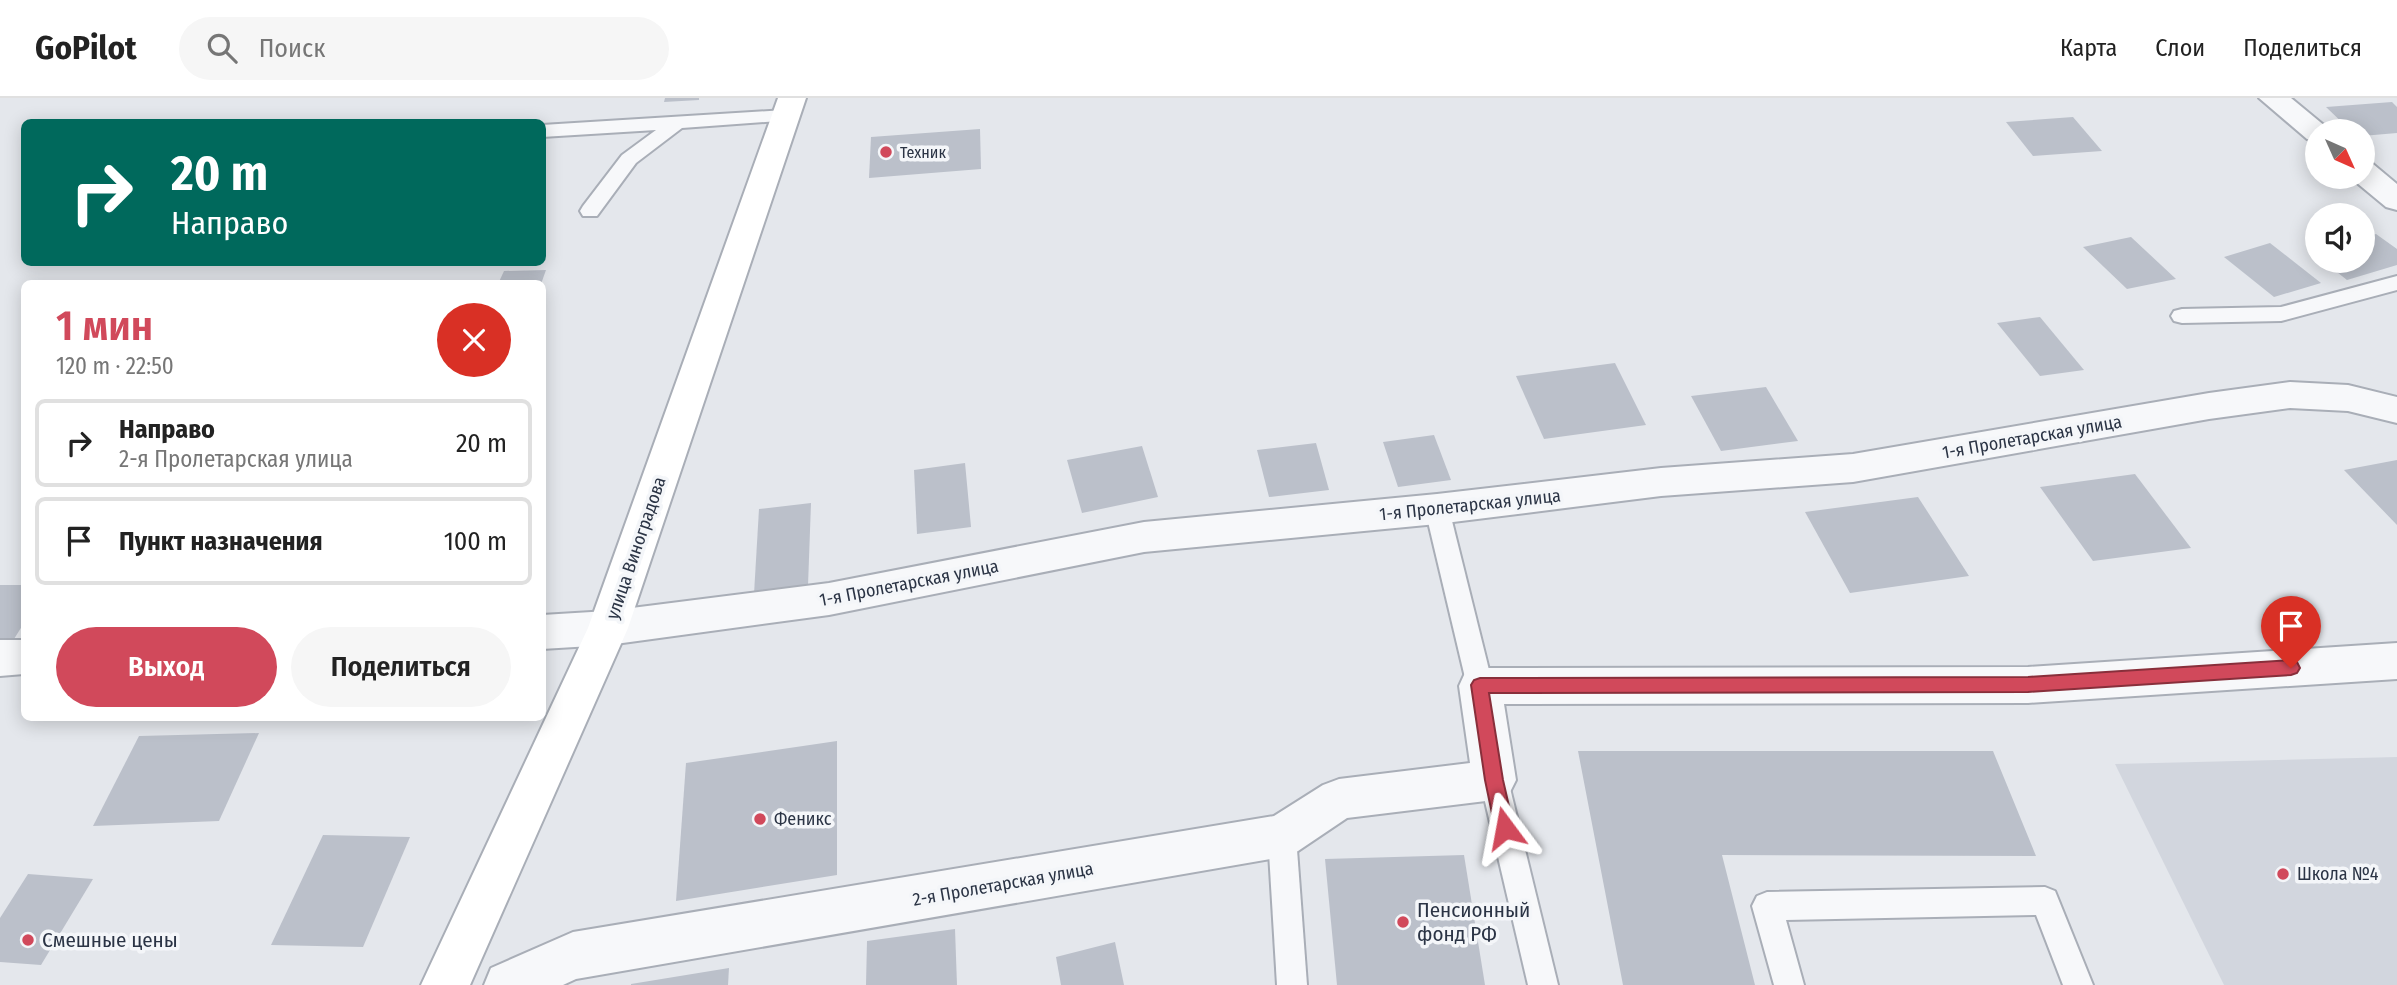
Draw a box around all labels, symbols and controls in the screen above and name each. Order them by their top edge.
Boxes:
search box [179,17,669,80]
text: GoPilot [35,28,137,68]
icon: search [203,29,241,67]
text: Поиск [259,33,325,64]
text: Карта [2060,34,2117,62]
text: Слои [2155,34,2205,62]
text: Поделиться [2243,34,2362,62]
north arrow [2305,119,2375,189]
map controls [2305,119,2375,273]
place label: Техник [900,143,946,162]
text: 20 m [171,144,268,203]
marker: Техник [878,144,894,160]
icon: right [56,147,147,238]
button: sound [2305,203,2375,273]
text: Направо [171,204,288,242]
text: 1 мин [56,301,153,351]
button: close [437,303,511,377]
text: 120 m · 22:50 [56,352,174,380]
street label: 1-я Пролетарская улица [1940,410,2124,464]
text: Направо [119,414,215,445]
icon: right [60,424,98,462]
text: 20 m [456,428,507,459]
text: 2-я Пролетарская улица [119,445,353,473]
street label: улица Виноградова [601,474,671,622]
street label: 1-я Пролетарская улица [1378,485,1562,525]
icon: arrive [60,522,98,560]
text: Пункт назначения [119,526,323,557]
text: 100 m [444,526,507,557]
street label: 1-я Пролетарская улица [818,555,1001,611]
pin [2261,596,2321,668]
icon: arrive [2272,607,2310,645]
button: Выход [56,627,277,707]
button: Поделиться [291,627,511,707]
position arrow [1468,791,1542,865]
place label: Феникс [774,808,832,830]
marker: Феникс [752,811,768,827]
street label: 2-я Пролетарская улица [911,857,1095,911]
place label: Школа №4 [2297,863,2379,885]
marker: Школа №4 [2275,866,2291,882]
place label: Пенсионный фонд РФ [1417,897,1530,947]
marker: Пенсионный фонд РФ [1395,914,1411,930]
place label: Смешные цены [42,927,178,953]
marker: Смешные цены [20,932,36,948]

